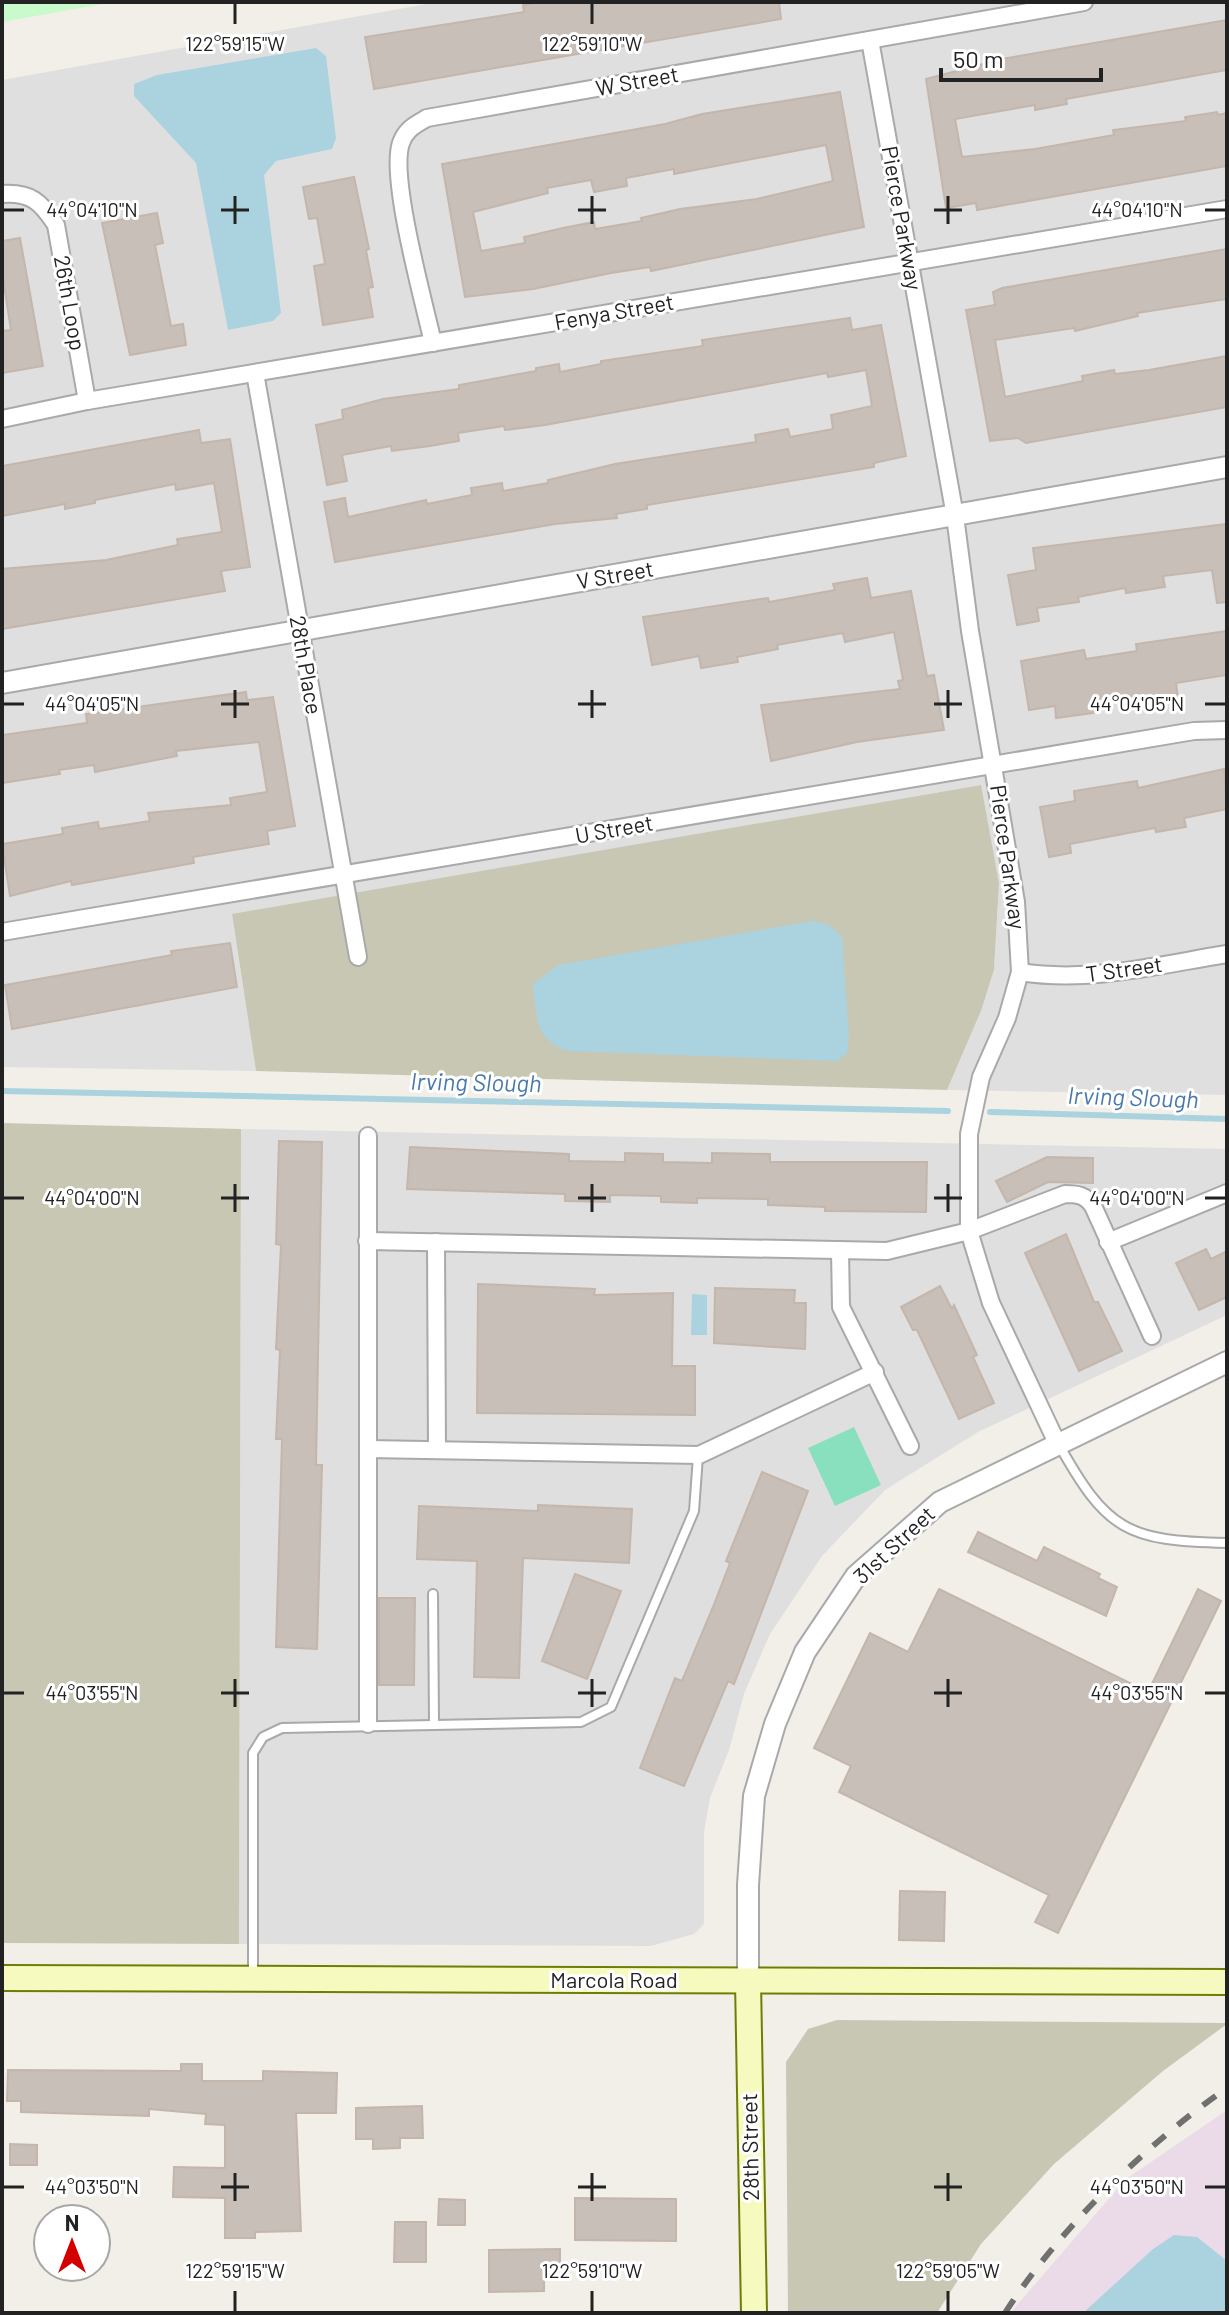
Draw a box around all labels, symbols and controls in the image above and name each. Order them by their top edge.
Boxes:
text: 122°59'15"W [185,31,285,55]
text: 122°59'10"W [542,31,643,55]
scale bar [941,32,1101,82]
text: 50 m [953,44,1004,73]
street label: W Street [593,60,680,100]
street label: Pierce Parkway [878,144,928,292]
text: 44°04'10"N [46,197,138,221]
text: 44°04'10"N [1091,197,1183,221]
street label: 26th Loop [50,253,92,352]
street label: Fenya Street [552,288,675,334]
street label: V Street [574,554,655,594]
street label: 28th Place [286,613,328,716]
text: 44°04'05"N [45,691,139,715]
text: 44°04'05"N [1090,691,1184,715]
street label: Pierce Parkway [986,783,1032,931]
street label: U Street [573,808,655,848]
street label: T Street [1084,950,1164,986]
water label: Irving Slough [410,1066,542,1097]
water label: Irving Slough [1067,1080,1199,1113]
text: 44°04'00"N [44,1185,140,1209]
text: 44°04'00"N [1089,1185,1185,1209]
street label: 31st Street [847,1500,939,1589]
text: 44°03'55"N [45,1680,139,1704]
text: 44°03'55"N [1090,1680,1184,1704]
street label: Marcola Road [550,1966,678,1992]
street label: 28th Street [735,2093,763,2201]
text: 44°03'50"N [45,2174,139,2198]
text: 44°03'50"N [1090,2174,1184,2198]
north arrow [32,2203,112,2283]
text: N [65,2209,79,2235]
text: 122°59'15"W [185,2258,285,2282]
text: 122°59'10"W [542,2258,643,2282]
text: 122°59'05"W [896,2258,1000,2282]

